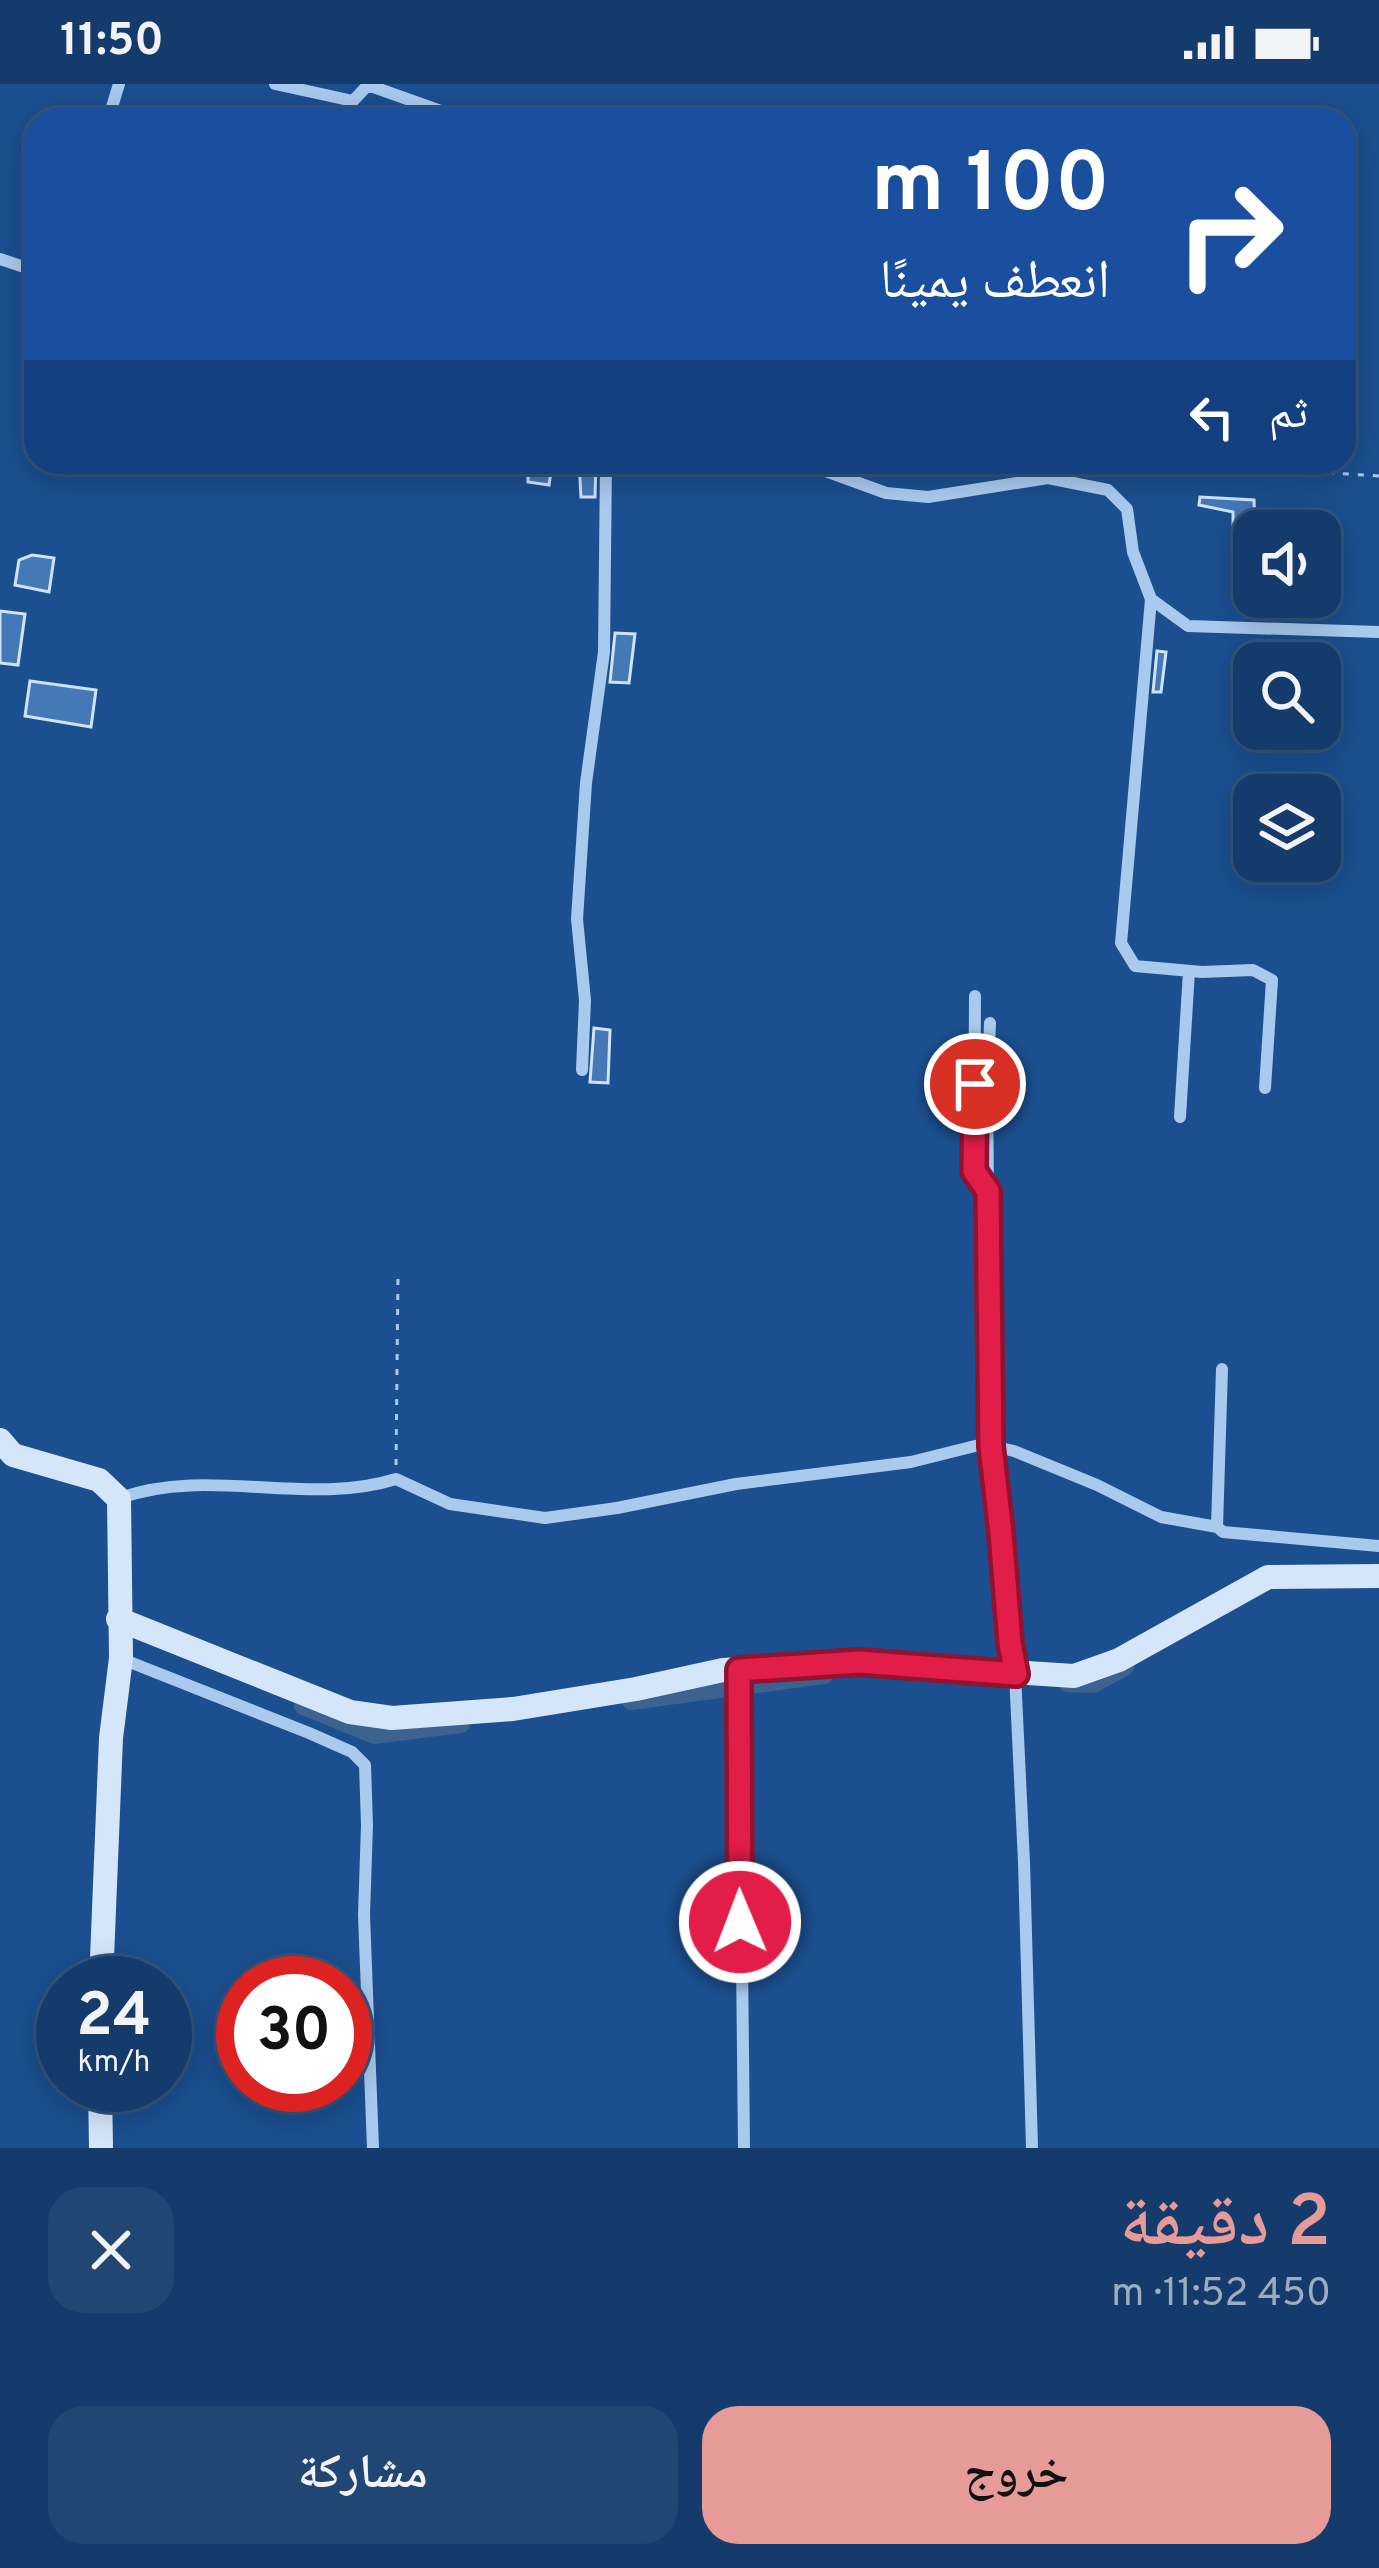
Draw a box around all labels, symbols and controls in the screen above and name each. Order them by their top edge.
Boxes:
text: 11:50 [60,14,164,71]
text: 100 m [871,135,1110,241]
icon: right [1152,156,1308,312]
text: انعطف يمينًا [879,249,1110,318]
icon: left [1179,384,1245,450]
text: ثم [1269,387,1308,444]
map controls [1233,510,1341,882]
button: sound [1233,510,1341,618]
button: search [1233,642,1341,750]
button: layers [1233,774,1341,882]
pin [924,1033,1026,1135]
icon: arrive [942,1051,1008,1117]
position arrow [677,1859,803,1985]
speed limit sign: 30 [216,1956,372,2112]
text: 24 [76,1981,152,2057]
text: km/h [78,2045,150,2082]
text: 2 دقيقة [1120,2180,1331,2272]
button: close [48,2187,174,2313]
text: 450 m · 11:52 [1111,2271,1331,2320]
button: مشاركة [48,2406,678,2544]
button: خروج [702,2406,1331,2544]

